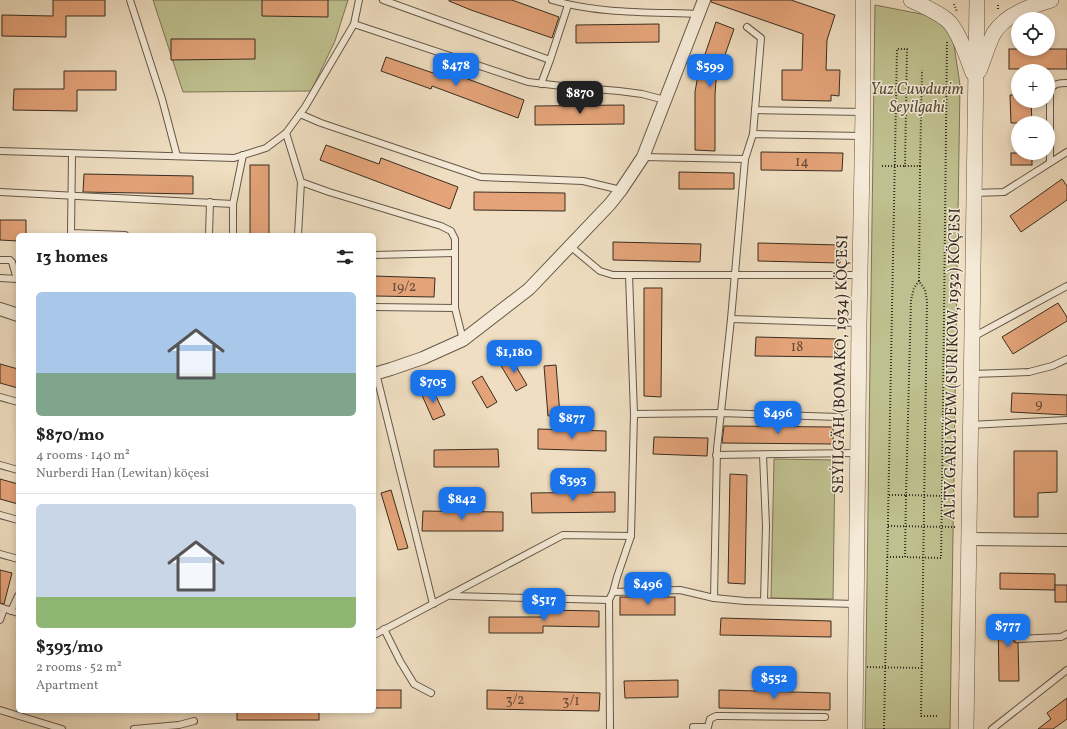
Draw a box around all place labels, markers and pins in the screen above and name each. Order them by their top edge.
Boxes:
pin: $478 [432,53,480,87]
pin: $599 [686,54,734,88]
pin: $870 [556,81,604,115]
pin: $1,180 [481,340,547,374]
pin: $705 [409,370,457,404]
pin: $496 [754,401,802,435]
pin: $877 [548,406,596,440]
pin: $393 [549,468,597,502]
pin: $842 [438,487,486,521]
pin: $496 [624,572,672,606]
pin: $517 [520,588,568,622]
pin: $777 [984,614,1032,648]
pin: $552 [750,666,798,700]

